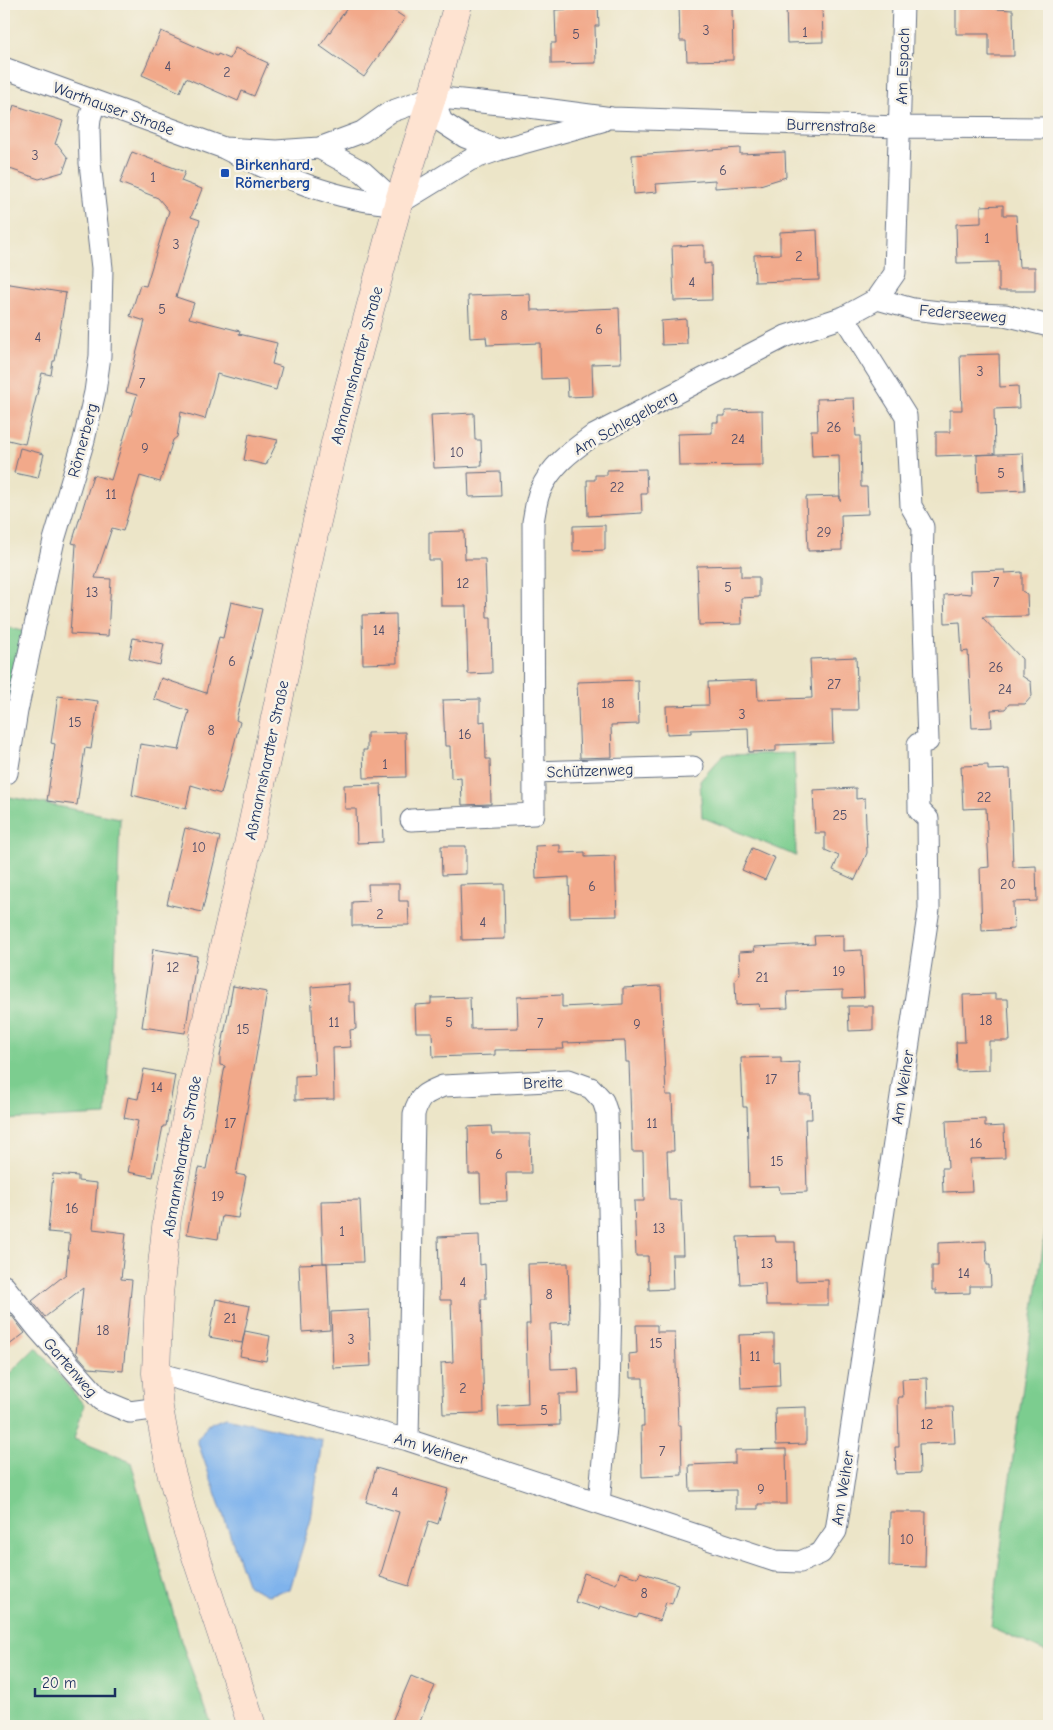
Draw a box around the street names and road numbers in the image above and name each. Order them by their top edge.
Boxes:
street label: Am Espach [893,27,913,105]
street label: Warthauser Straße [51,79,177,139]
street label: Burrenstraße [786,115,876,137]
street label: Aßmannshardter Straße [327,284,387,446]
street label: Federseeweg [918,301,1007,327]
street label: Am Schlegelberg [571,387,680,459]
street label: Römerberg [64,401,102,479]
street label: Aßmannshardter Straße [241,679,293,842]
street label: Schützenweg [546,760,634,782]
street label: Am Weiher [888,1048,918,1126]
street label: Breite [523,1073,563,1093]
street label: Aßmannshardter Straße [159,1074,205,1238]
street label: Gartenweg [40,1334,101,1401]
street label: Am Weiher [392,1429,470,1469]
street label: Am Weiher [828,1449,858,1527]

